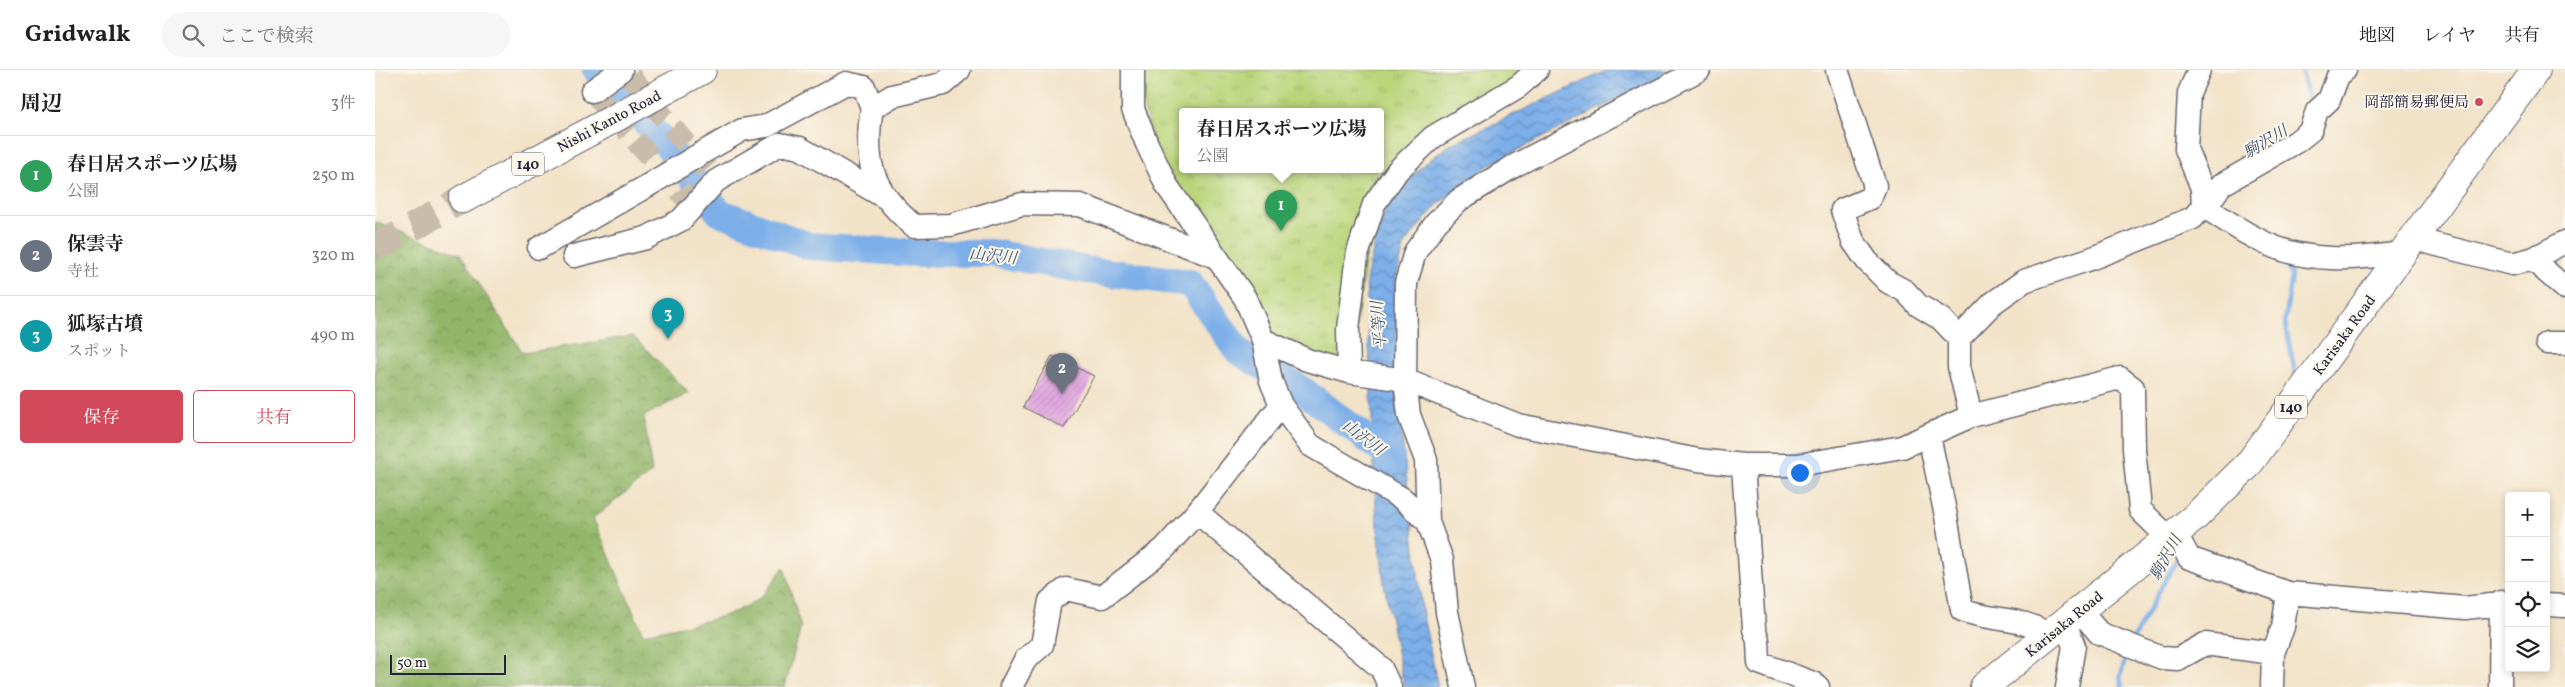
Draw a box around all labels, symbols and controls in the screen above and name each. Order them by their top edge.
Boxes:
search box [161,12,511,57]
text: Gridwalk [25,18,131,52]
icon: search [179,21,207,49]
text: ここで検索 [219,24,314,50]
text: 地図 [2359,24,2395,49]
text: レイヤ [2423,24,2476,49]
text: 共有 [2504,24,2540,49]
street label: Nishi Kanto Road [554,86,665,159]
text: 周辺 [20,90,62,119]
text: 3件 [331,93,355,115]
place label: 岡部簡易郵便局 [2364,93,2469,114]
marker: 岡部簡易郵便局 [2473,96,2485,108]
popup [1179,108,1384,173]
text: 春日居スポーツ広場 [1196,117,1367,143]
water label: 駒沢川 [2240,120,2294,165]
text: 公園 [1196,146,1228,168]
text: 春日居スポーツ広場 [67,152,237,178]
road number: 140 [512,152,544,176]
text: 1 [33,165,39,187]
text: 250 m [312,165,355,187]
text: 公園 [67,181,99,203]
pin: 1 [1265,190,1297,231]
text: 保雲寺 [67,232,124,258]
water label: 山沢川 [968,244,1020,271]
text: 2 [32,245,40,267]
text: 320 m [311,245,355,267]
text: 寺社 [67,261,99,283]
street label: Karisaka Road [2309,291,2382,380]
pin: 3 [652,298,684,339]
water label: 平等川 [1367,298,1393,350]
text: 狐塚古墳 [67,312,143,338]
text: 3 [32,325,40,347]
text: 490 m [310,325,355,347]
text: スポット [67,341,131,363]
pin: 2 [1046,353,1078,394]
button: 保存 [20,390,183,443]
button: 共有 [193,390,355,443]
road number: 140 [2275,396,2307,418]
water label: 山沢川 [1337,415,1390,463]
your location [1787,460,1813,486]
map controls [2505,492,2550,672]
button: + [2505,492,2550,537]
water label: 駒沢川 [2145,530,2189,584]
button: − [2505,537,2550,582]
button: locate [2505,582,2550,627]
street label: Karisaka Road [2021,587,2108,663]
button: layers [2505,627,2550,672]
scale bar [390,652,506,675]
text: 50 m [397,654,427,673]

